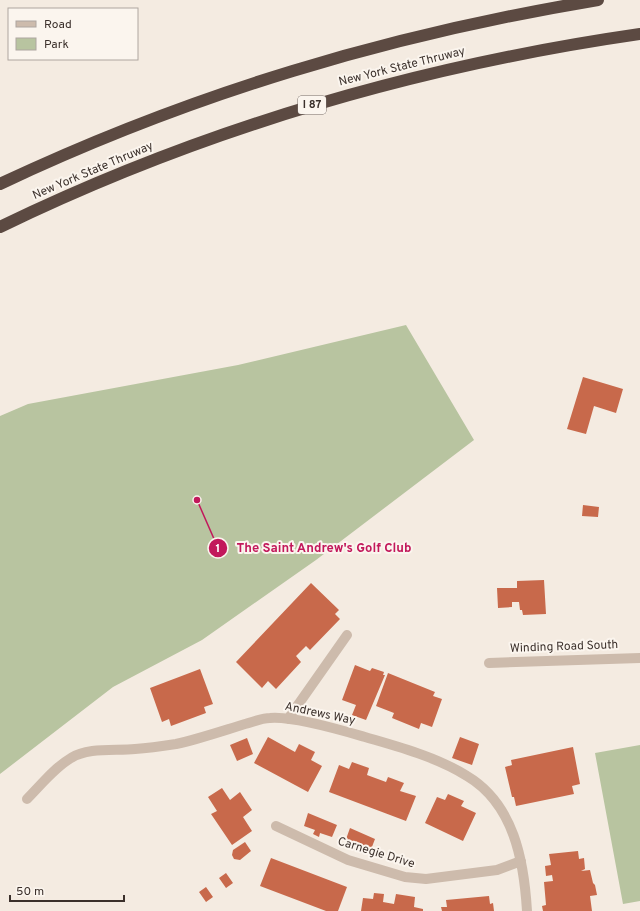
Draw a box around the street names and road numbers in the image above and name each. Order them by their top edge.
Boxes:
street label: New York State Thruway [337,44,467,90]
road number: I 87 [298,96,326,114]
street label: New York State Thruway [30,138,156,204]
street label: Winding Road South [510,637,618,657]
street label: Andrews Way [283,699,357,729]
street label: Carnegie Drive [335,834,417,872]

